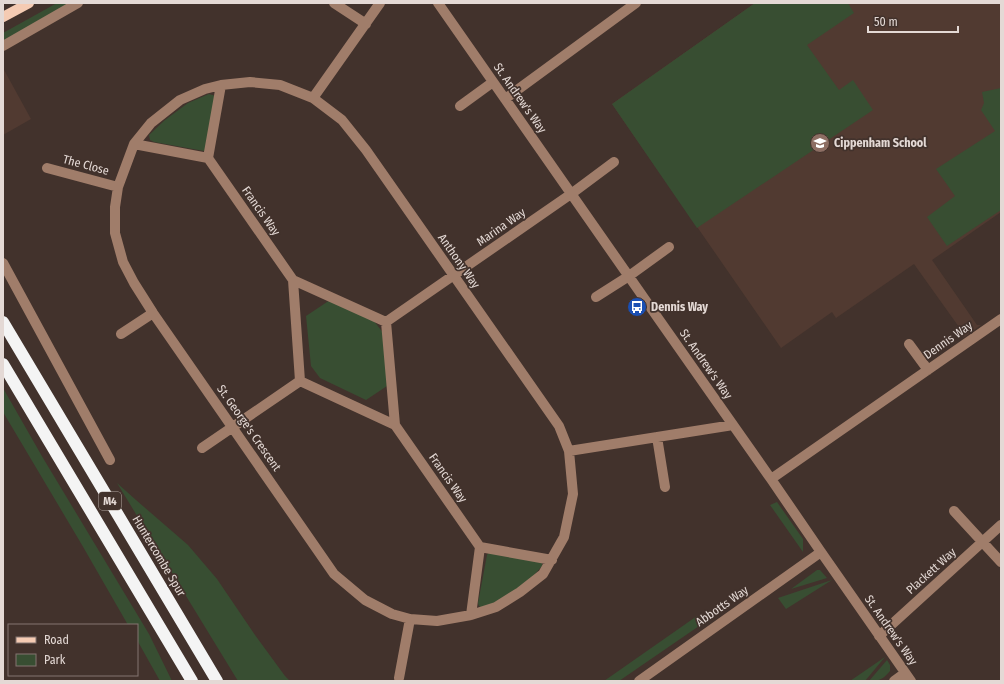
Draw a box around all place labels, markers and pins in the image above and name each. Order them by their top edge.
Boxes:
school or university icon: Cippenham School [809,132,831,154]
place label: Cippenham School [834,136,927,150]
bus stop icon: Dennis Way [626,296,648,318]
place label: Dennis Way [651,300,708,314]

